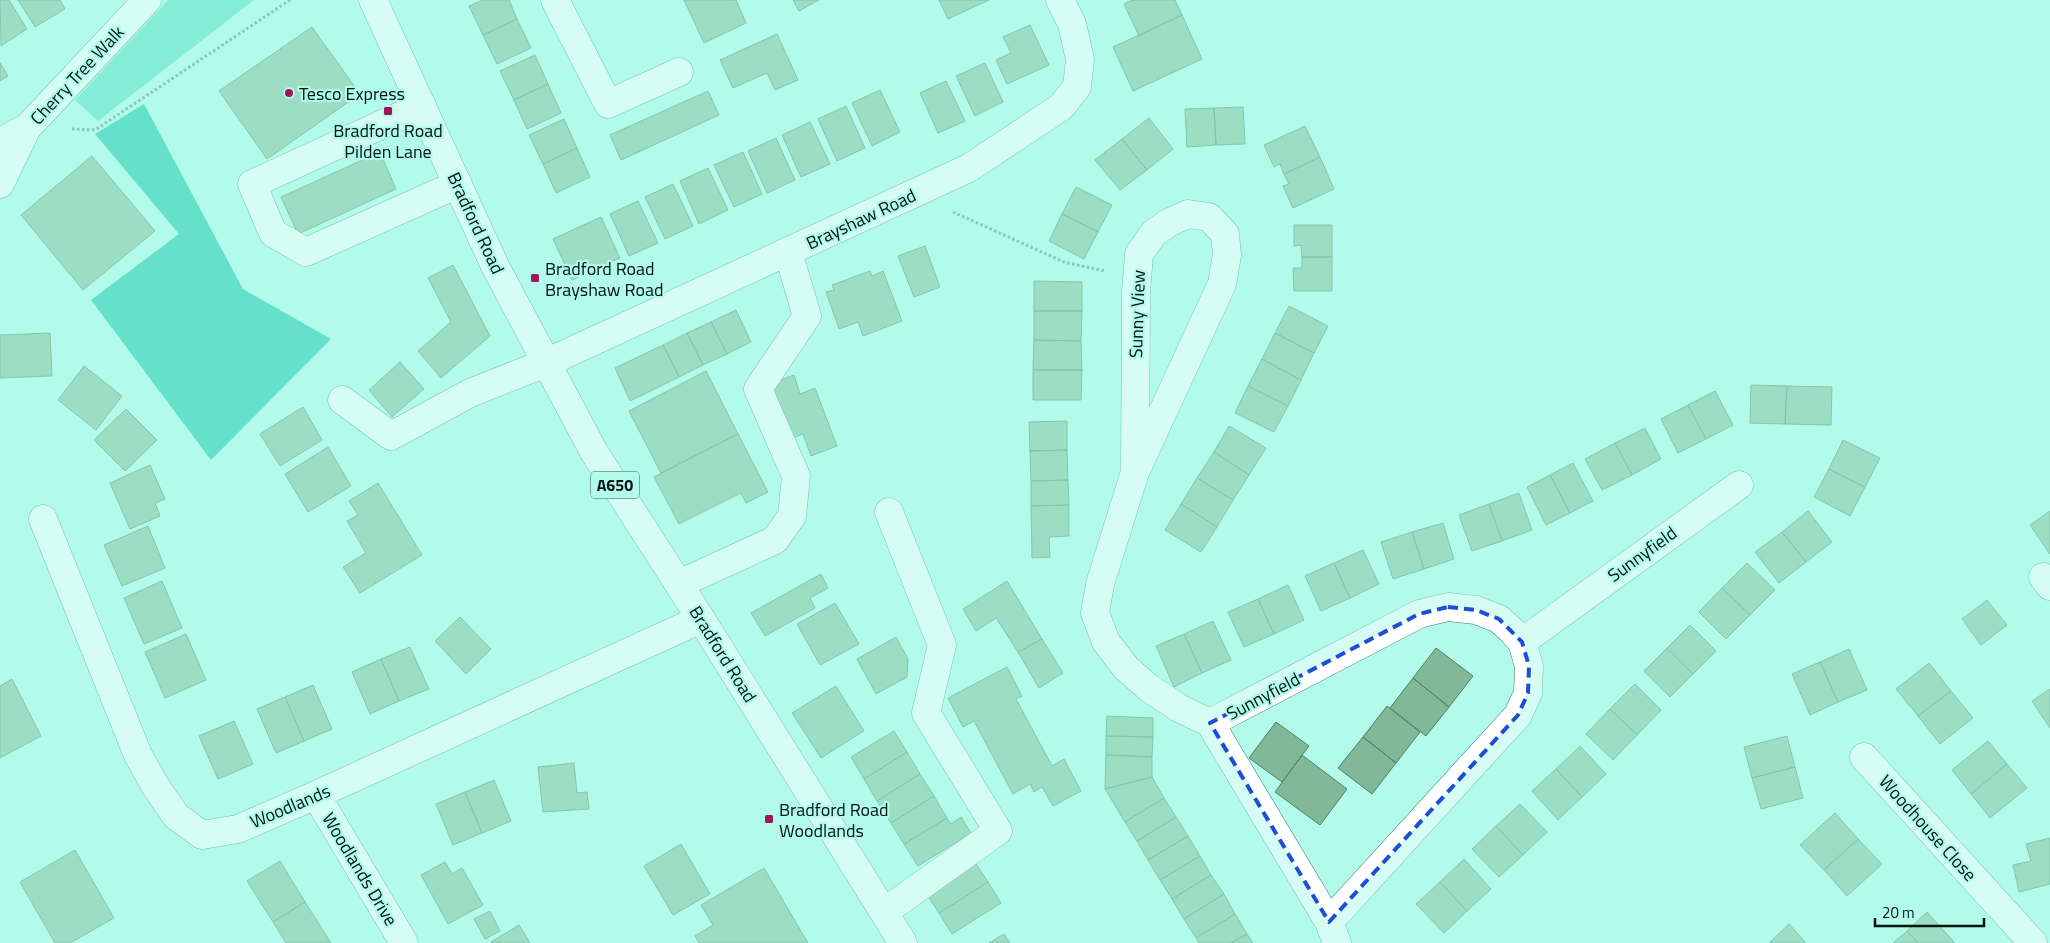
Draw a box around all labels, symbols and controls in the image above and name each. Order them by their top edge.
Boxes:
street label: Cherry Tree Walk [24,19,131,131]
place label: Tesco Express [299,80,405,107]
marker: Tesco Express [283,87,295,99]
marker: Bradford Road Pilden Lane [382,105,394,117]
place label: Bradford Road Pilden Lane [333,117,443,165]
street label: Bradford Road [441,168,511,278]
street label: Brayshaw Road [802,182,920,256]
place label: Bradford Road Brayshaw Road [545,255,664,303]
street label: Sunny View [1122,269,1152,359]
marker: Bradford Road Brayshaw Road [529,272,541,284]
road number: A650 [591,472,639,498]
street label: Sunnyfield [1602,520,1682,588]
street label: Bradford Road [683,600,763,708]
street label: Sunnyfield [1221,665,1305,727]
street label: Woodhouse Close [1873,769,1983,887]
street label: Woodlands [246,777,334,835]
place label: Bradford Road Woodlands [779,796,889,844]
street label: Woodlands Drive [315,807,405,931]
marker: Bradford Road Woodlands [763,813,775,825]
scale bar [1875,896,1984,928]
text: 20 m [1882,901,1915,924]

